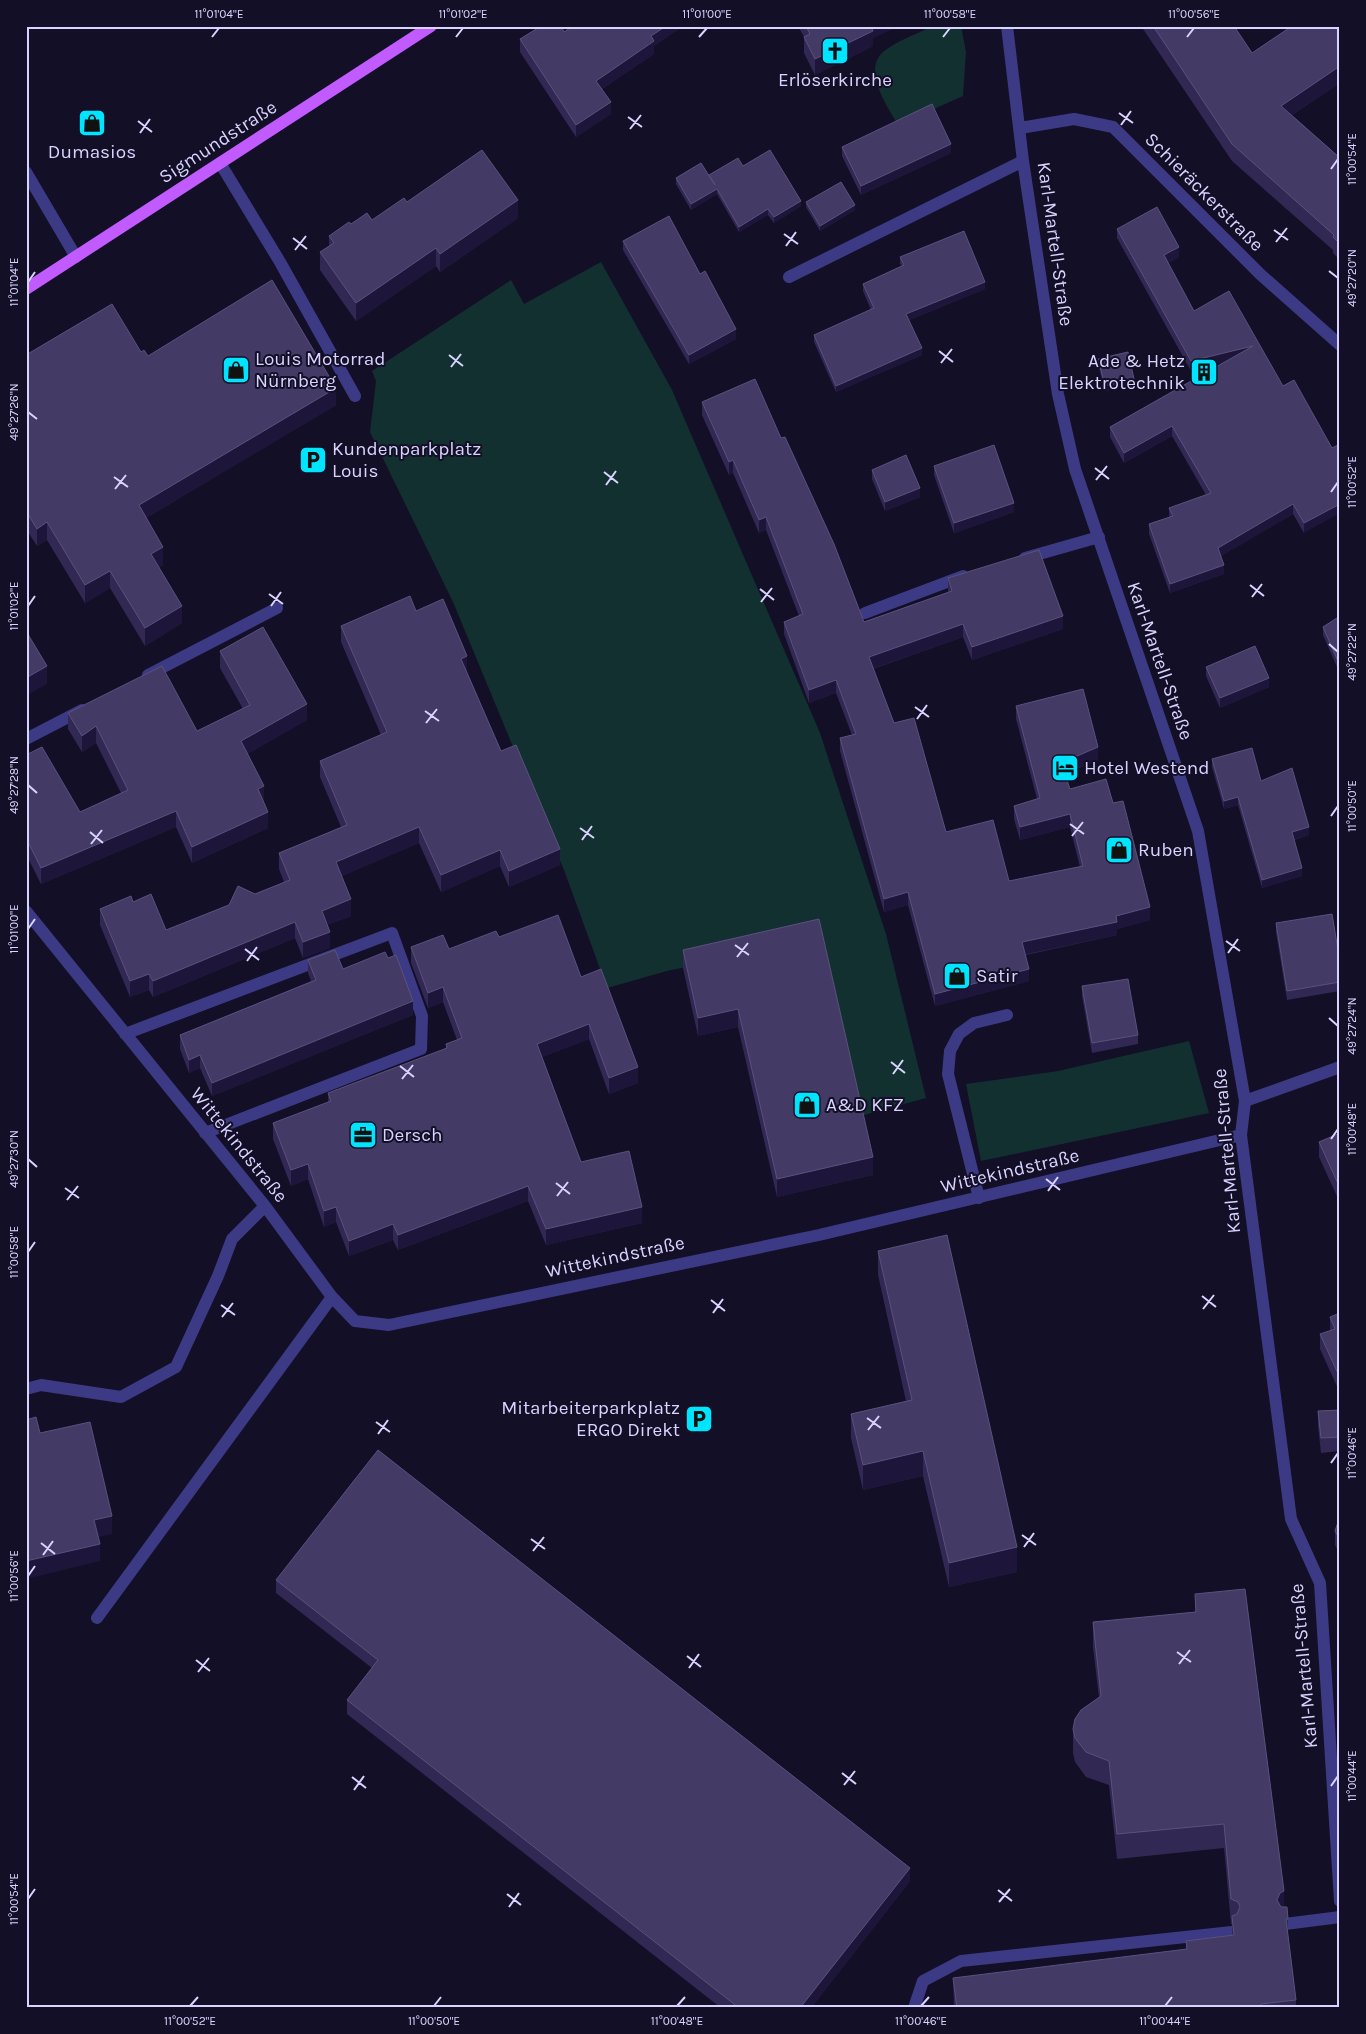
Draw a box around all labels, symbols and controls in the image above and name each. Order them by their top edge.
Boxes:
text: 11°01'04"E [195,7,243,21]
text: 11°01'02"E [438,7,488,21]
text: 11°01'00"E [682,7,732,21]
text: 11°00'58"E [924,7,976,21]
text: 11°00'56"E [1168,7,1220,21]
church icon: Erlöserkirche [820,36,850,66]
place label: Erlöserkirche [778,69,892,91]
street label: Sigmundstraße [155,96,281,188]
shop icon: Dumasios [77,108,107,138]
street label: Schieräckerstraße [1140,128,1268,256]
text: 11°00'54"E [1345,133,1359,185]
place label: Dumasios [48,141,136,163]
street label: Karl-Martell-Straße [1033,160,1077,328]
text: 49°27'20"N [1345,249,1359,307]
text: 11°01'04"E [7,258,21,306]
place label: Louis Motorrad Nürnberg [255,348,385,392]
place label: Ade & Hetz Elektrotechnik [1058,350,1185,394]
shop icon: Louis Motorrad Nürnberg [221,355,251,385]
building icon: Ade & Hetz Elektrotechnik [1189,357,1219,387]
text: 49°27'26"N [7,383,21,441]
place label: Kundenparkplatz Louis [332,438,481,482]
parking icon: Kundenparkplatz Louis [298,445,328,475]
text: 11°00'52"E [1345,456,1359,508]
street label: Karl-Martell-Straße [1123,579,1197,743]
text: 11°01'02"E [7,581,21,631]
text: 49°27'22"N [1345,623,1359,681]
hotel icon: Hotel Westend [1050,753,1080,783]
text: 49°27'28"N [7,756,21,814]
place label: Hotel Westend [1084,757,1210,779]
text: 11°00'50"E [1345,780,1359,832]
shop icon: Ruben [1104,835,1134,865]
place label: Ruben [1138,839,1194,861]
text: 11°01'00"E [7,904,21,954]
shop icon: Satir [942,961,972,991]
place label: Satir [976,965,1018,987]
text: 49°27'24"N [1345,997,1359,1055]
street label: Karl-Martell-Straße [1209,1067,1245,1235]
street label: Wittekindstraße [186,1083,292,1207]
shop icon: A&D KFZ [792,1090,822,1120]
place label: A&D KFZ [826,1094,904,1116]
text: 11°00'48"E [1345,1103,1359,1155]
office icon: Dersch [348,1120,378,1150]
place label: Dersch [382,1124,442,1146]
text: 49°27'30"N [7,1130,21,1188]
street label: Wittekindstraße [939,1144,1081,1198]
text: 11°00'58"E [7,1226,21,1278]
street label: Wittekindstraße [543,1232,687,1282]
place label: Mitarbeiterparkplatz ERGO Direkt [501,1397,680,1441]
parking icon: Mitarbeiterparkplatz ERGO Direkt [684,1404,714,1434]
text: 11°00'46"E [1345,1427,1359,1479]
text: 11°00'56"E [7,1550,21,1602]
street label: Karl-Martell-Straße [1286,1582,1322,1750]
text: 11°00'44"E [1345,1750,1359,1802]
text: 11°00'54"E [7,1873,21,1925]
text: 11°00'52"E [164,2014,216,2028]
text: 11°00'50"E [408,2014,460,2028]
text: 11°00'48"E [651,2014,703,2028]
text: 11°00'46"E [895,2014,947,2028]
text: 11°00'44"E [1139,2014,1191,2028]

